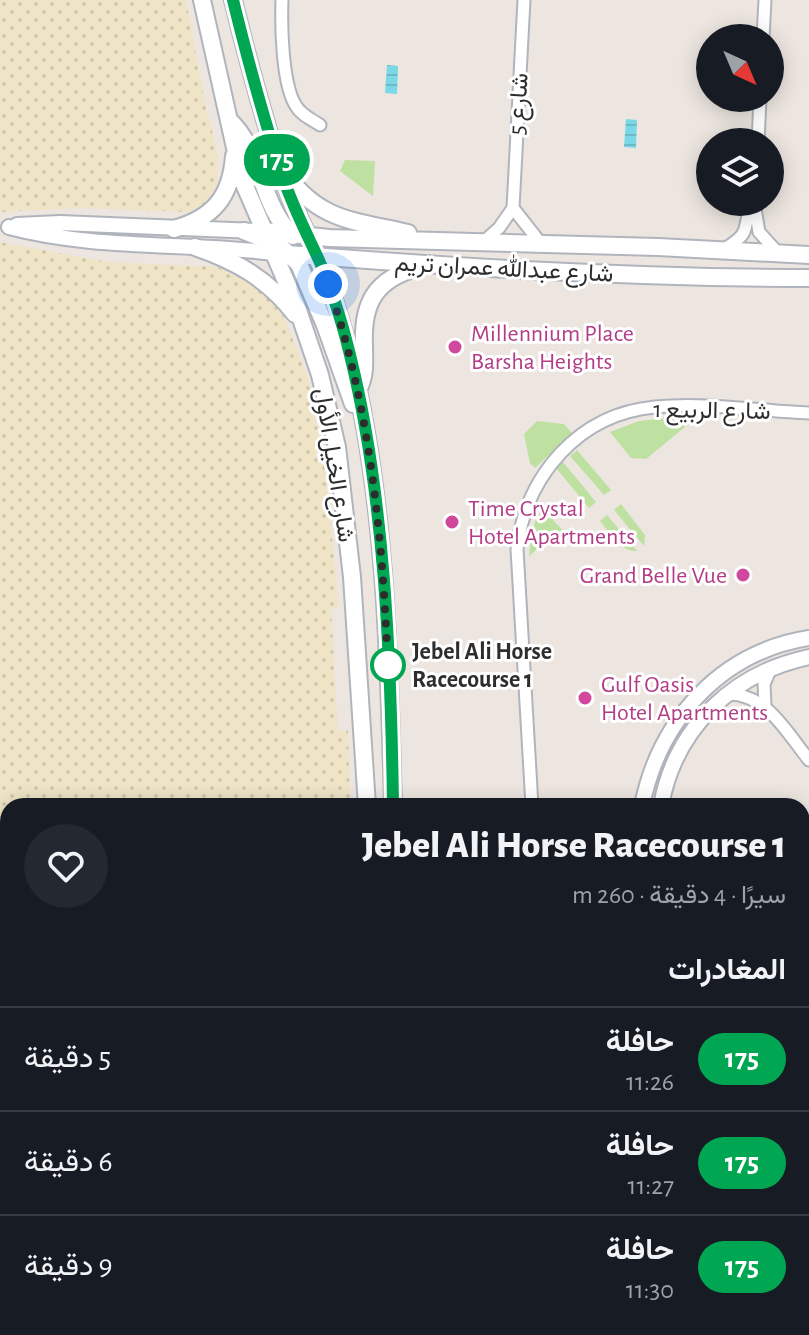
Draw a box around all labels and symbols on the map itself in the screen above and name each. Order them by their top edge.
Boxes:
north arrow [696,24,784,112]
street label: شارع 5 [505,72,536,136]
line badge: 175 [231,134,323,186]
street label: شارع عبدالله عمران تريم [394,248,614,290]
your location [308,264,348,304]
place label: Millennium Place Barsha Heights [471,322,634,374]
marker: Millennium Place Barsha Heights [446,338,464,356]
street label: شارع الخيل الأول [307,386,361,544]
street label: شارع الربيع 1 [653,398,771,428]
place label: Time Crystal Hotel Apartments [468,497,635,549]
marker: Time Crystal Hotel Apartments [443,513,461,531]
place label: Grand Belle Vue [580,564,727,588]
marker: Grand Belle Vue [734,566,752,584]
place label: Jebel Ali Horse Racecourse 1 [412,640,552,692]
marker: Jebel Ali Horse Racecourse 1 [371,648,405,682]
place label: Gulf Oasis Hotel Apartments [601,673,768,725]
marker: Gulf Oasis Hotel Apartments [576,689,594,707]

